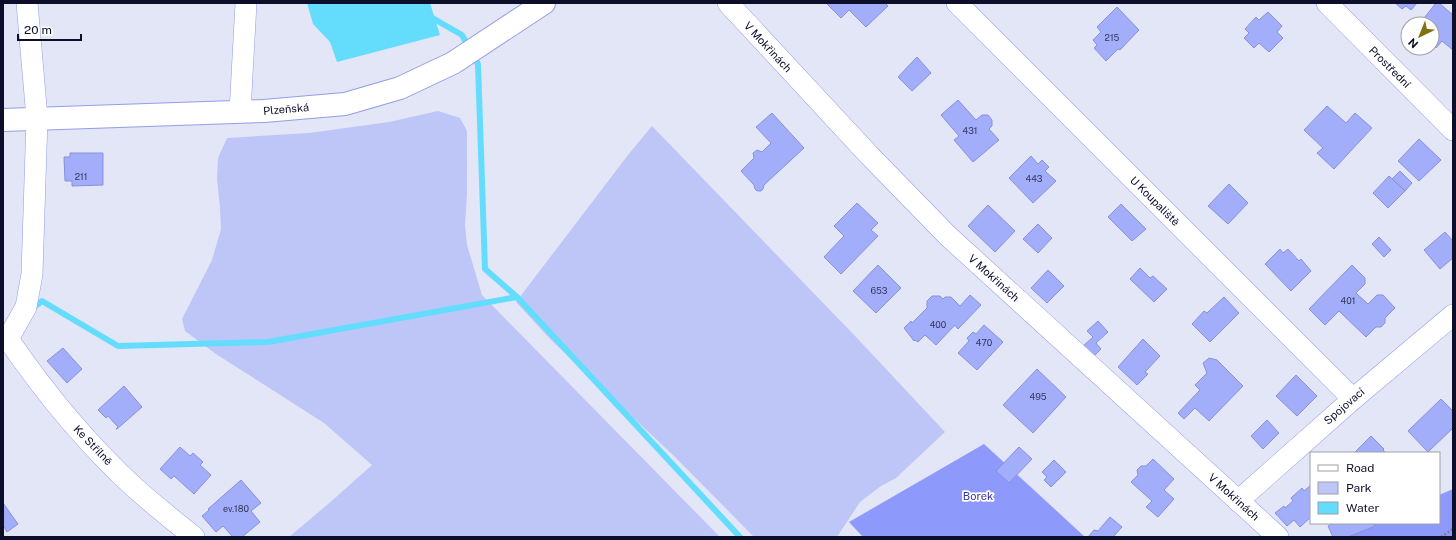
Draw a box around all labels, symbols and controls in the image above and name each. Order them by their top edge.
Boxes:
scale bar [18,16,81,42]
north arrow [1400,16,1440,56]
street label: V Mokřinách [742,20,794,74]
text: 20 m [24,23,52,37]
house number: 215 [1105,32,1120,43]
text: N [1406,36,1420,51]
street label: Prostřední [1367,44,1413,90]
street label: Plzeňská [263,101,309,117]
house number: 431 [963,125,978,136]
house number: 211 [75,171,87,182]
house number: 443 [1026,173,1043,184]
street label: U Koupaliště [1128,174,1182,228]
street label: V Mokřinách [966,252,1022,304]
house number: 653 [870,285,888,296]
house number: 401 [1341,295,1355,306]
house number: 400 [930,319,947,330]
house number: 470 [976,337,993,348]
street label: Spojovací [1321,385,1367,427]
house number: 495 [1029,391,1047,402]
street label: Ke Střílně [71,423,115,467]
legend [1310,452,1440,524]
text: Road [1346,461,1374,475]
street label: V Mokřinách [1206,471,1262,523]
text: Park [1346,481,1372,495]
park label: Borek [963,490,993,502]
text: Water [1346,501,1380,515]
house number: ev.180 [223,503,250,514]

